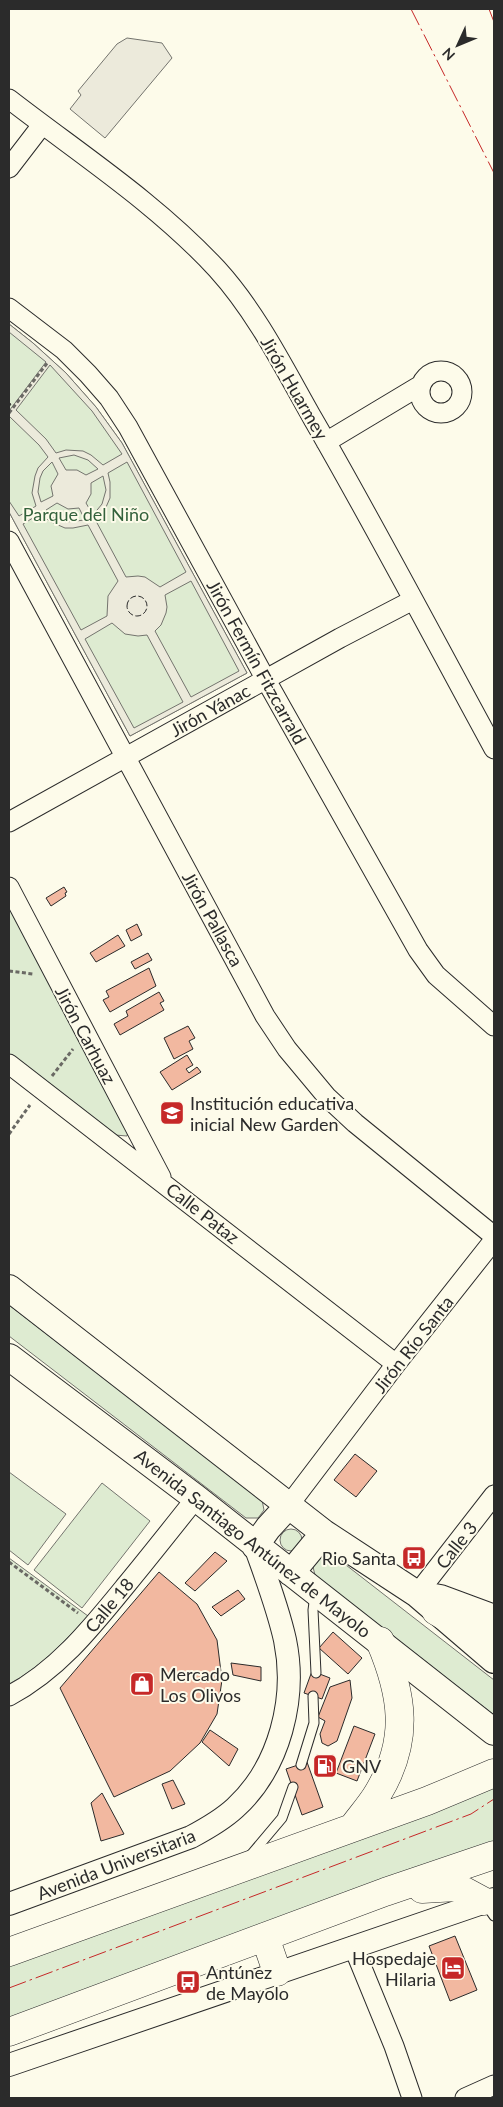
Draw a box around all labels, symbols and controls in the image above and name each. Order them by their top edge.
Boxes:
north arrow [433,20,483,70]
text: N [438,45,458,64]
street label: Jirón Huarmey [257,333,334,444]
park label: Parque del Niño [23,503,149,525]
street label: Jirón Fermín Fitzcarrald [203,576,311,748]
street label: Jirón Yánac [166,679,254,741]
street label: Jirón Pallasca [178,868,248,970]
street label: Jirón Carhuaz [51,982,121,1088]
place label: Institución educativa inicial New Garden [190,1092,354,1135]
school or university icon: Institución educativa inicial New Garden [159,1100,185,1126]
street label: Calle Pataz [162,1178,244,1248]
street label: Jirón Río Santa [368,1291,458,1397]
street label: Avenida Santiago Antúnez de Mayolo [130,1444,376,1642]
street label: Calle 3 [431,1517,481,1573]
bus stop icon: Rio Santa [401,1545,427,1571]
place label: Rio Santa [322,1547,396,1569]
street label: Calle 18 [80,1573,138,1637]
place label: Mercado Los Olivos [160,1663,241,1706]
shop icon: Mercado Los Olivos [129,1671,155,1697]
fuel station icon: GNV [312,1753,338,1779]
place label: GNV [342,1755,382,1777]
street label: Avenida Universitaria [34,1824,198,1904]
place label: Hospedaje Hilaria [352,1947,436,1990]
hotel icon: Hospedaje Hilaria [440,1955,466,1981]
place label: Antúnez de Mayolo [206,1961,289,2004]
bus stop icon: Antúnez de Mayolo [175,1969,201,1995]

